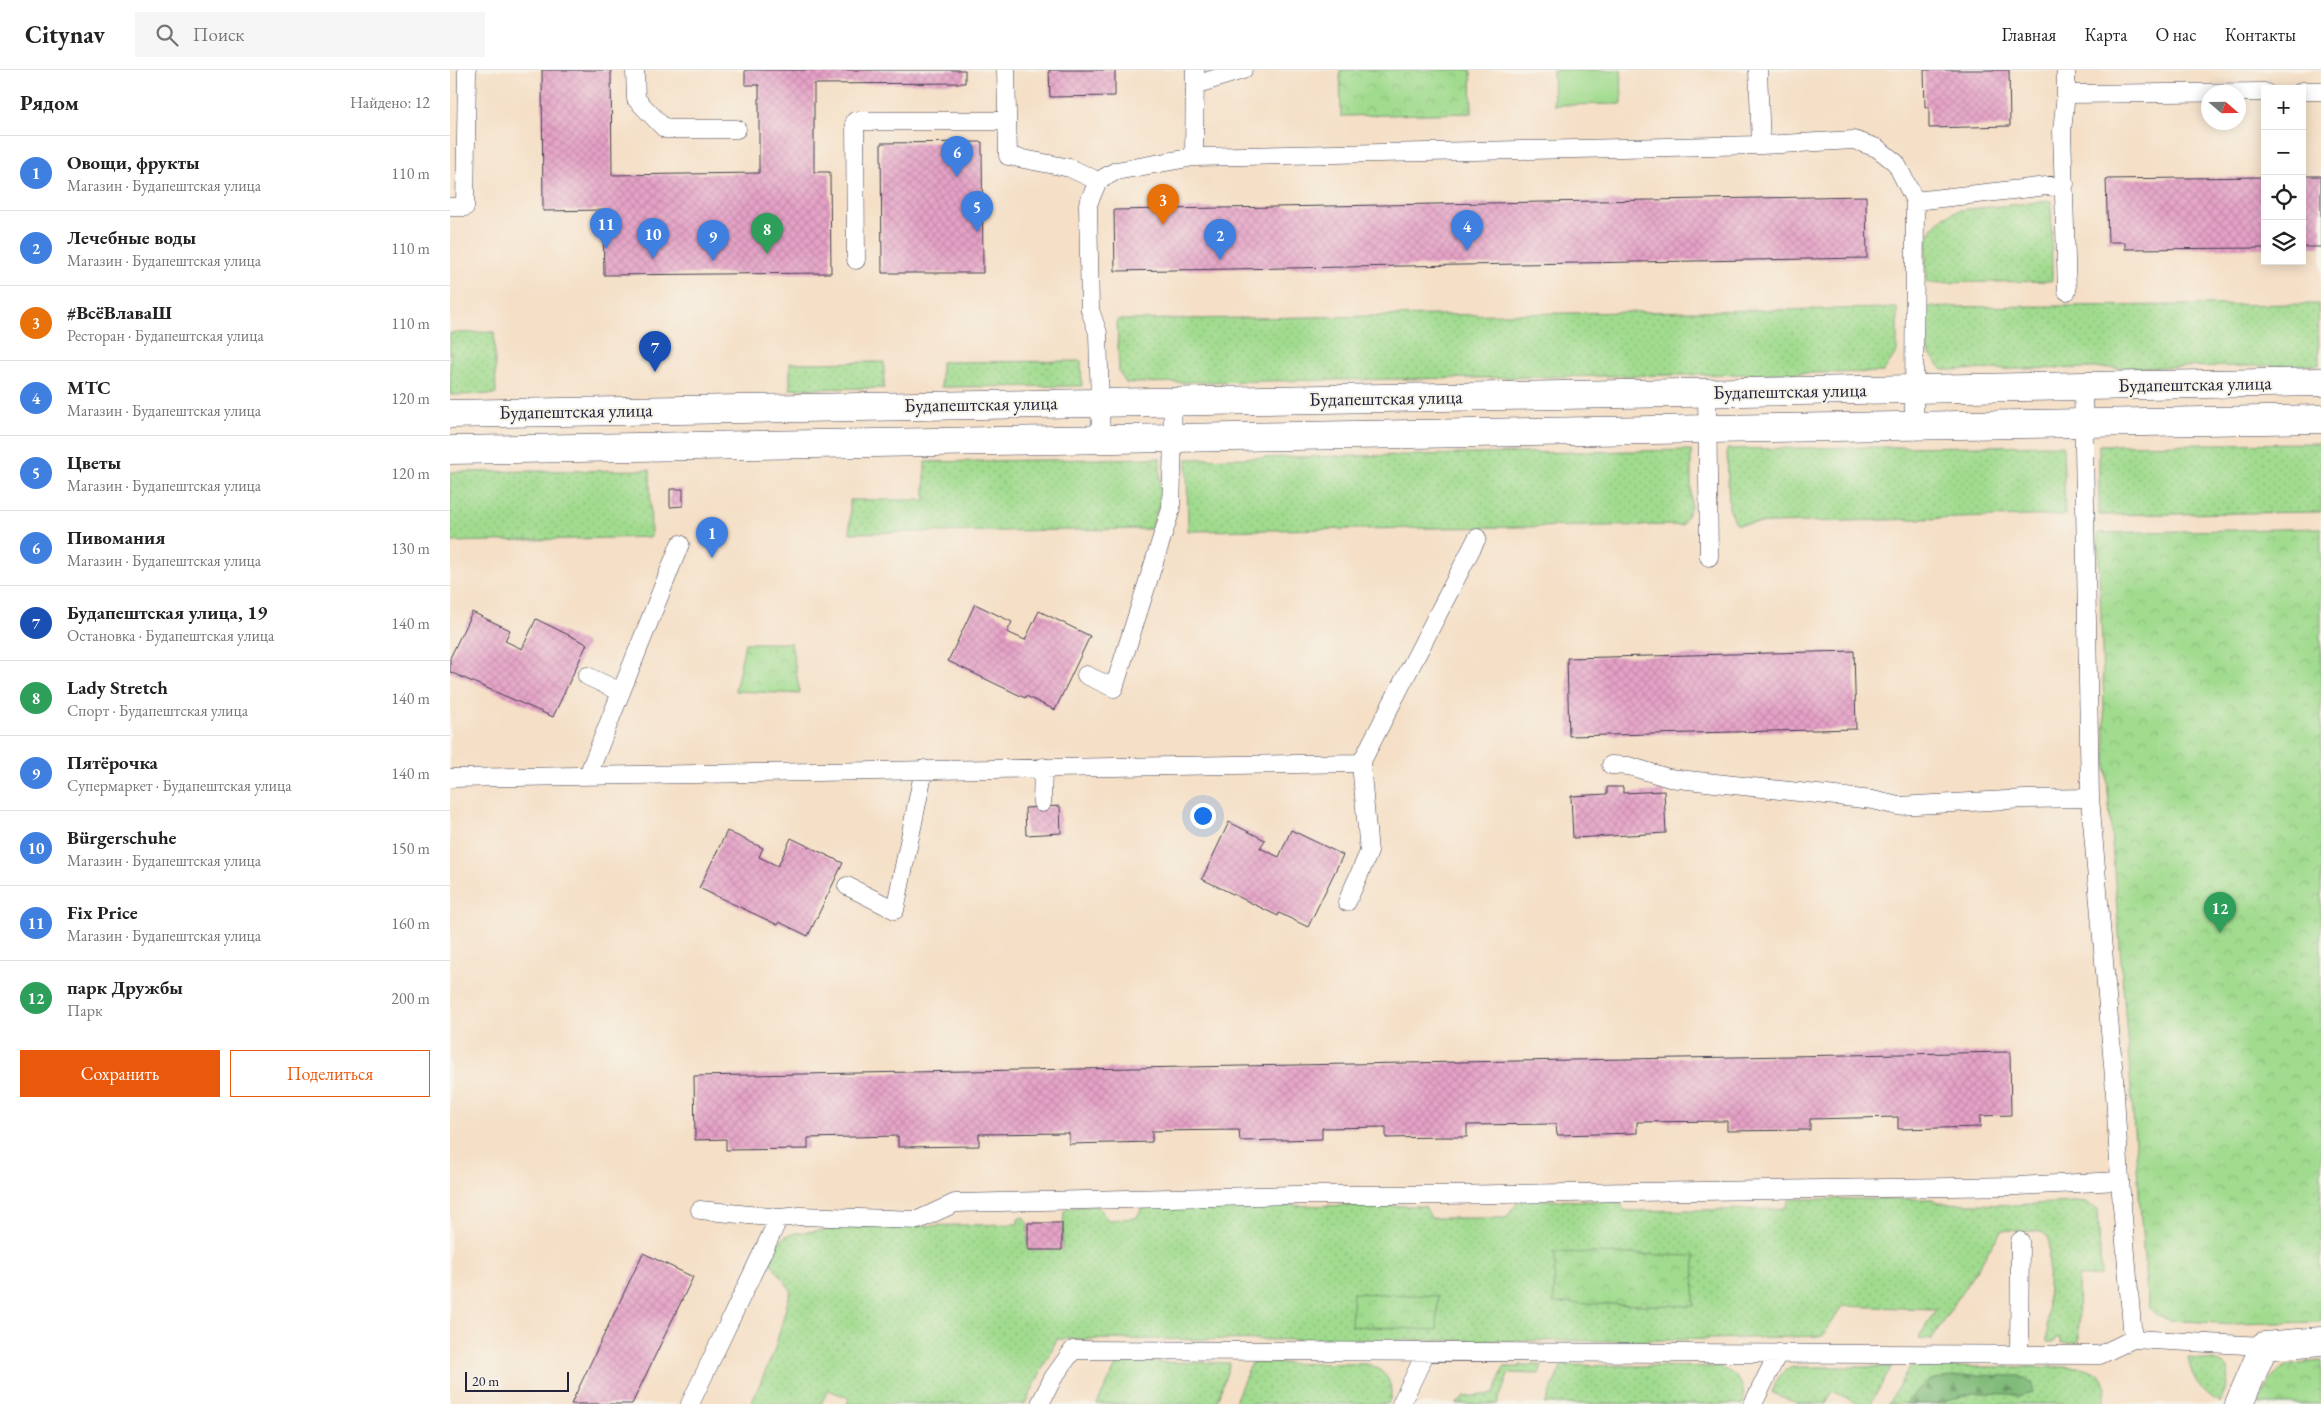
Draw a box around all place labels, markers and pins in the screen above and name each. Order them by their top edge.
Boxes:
pin: 6 [941,136,973,177]
pin: 3 [1147,184,1179,225]
pin: 5 [961,191,993,232]
pin: 11 [590,208,622,249]
pin: 4 [1451,210,1483,251]
pin: 8 [751,213,783,254]
pin: 10 [637,218,669,259]
pin: 2 [1204,219,1236,260]
pin: 9 [697,220,729,261]
pin: 7 [639,331,671,372]
pin: 1 [696,517,728,558]
pin: 12 [2204,892,2236,933]

